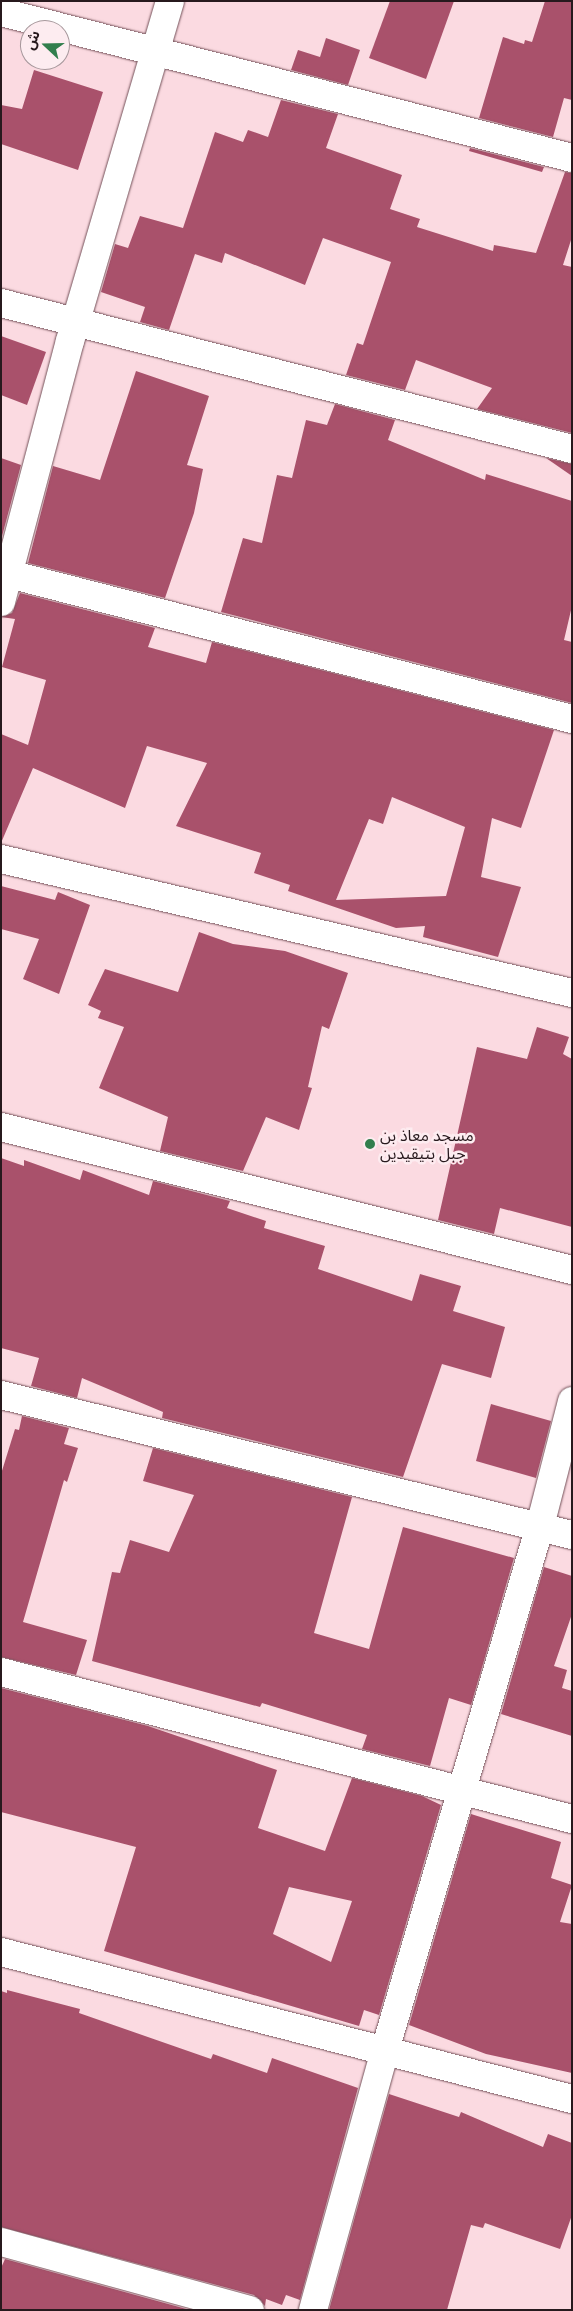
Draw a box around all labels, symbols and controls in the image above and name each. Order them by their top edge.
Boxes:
north arrow [20,20,70,70]
text: ش [20,28,43,52]
place label: مسجد معاذ بن جبل بتيقيدين [380,1125,474,1163]
marker: مسجد معاذ بن جبل بتيقيدين [364,1138,376,1150]

